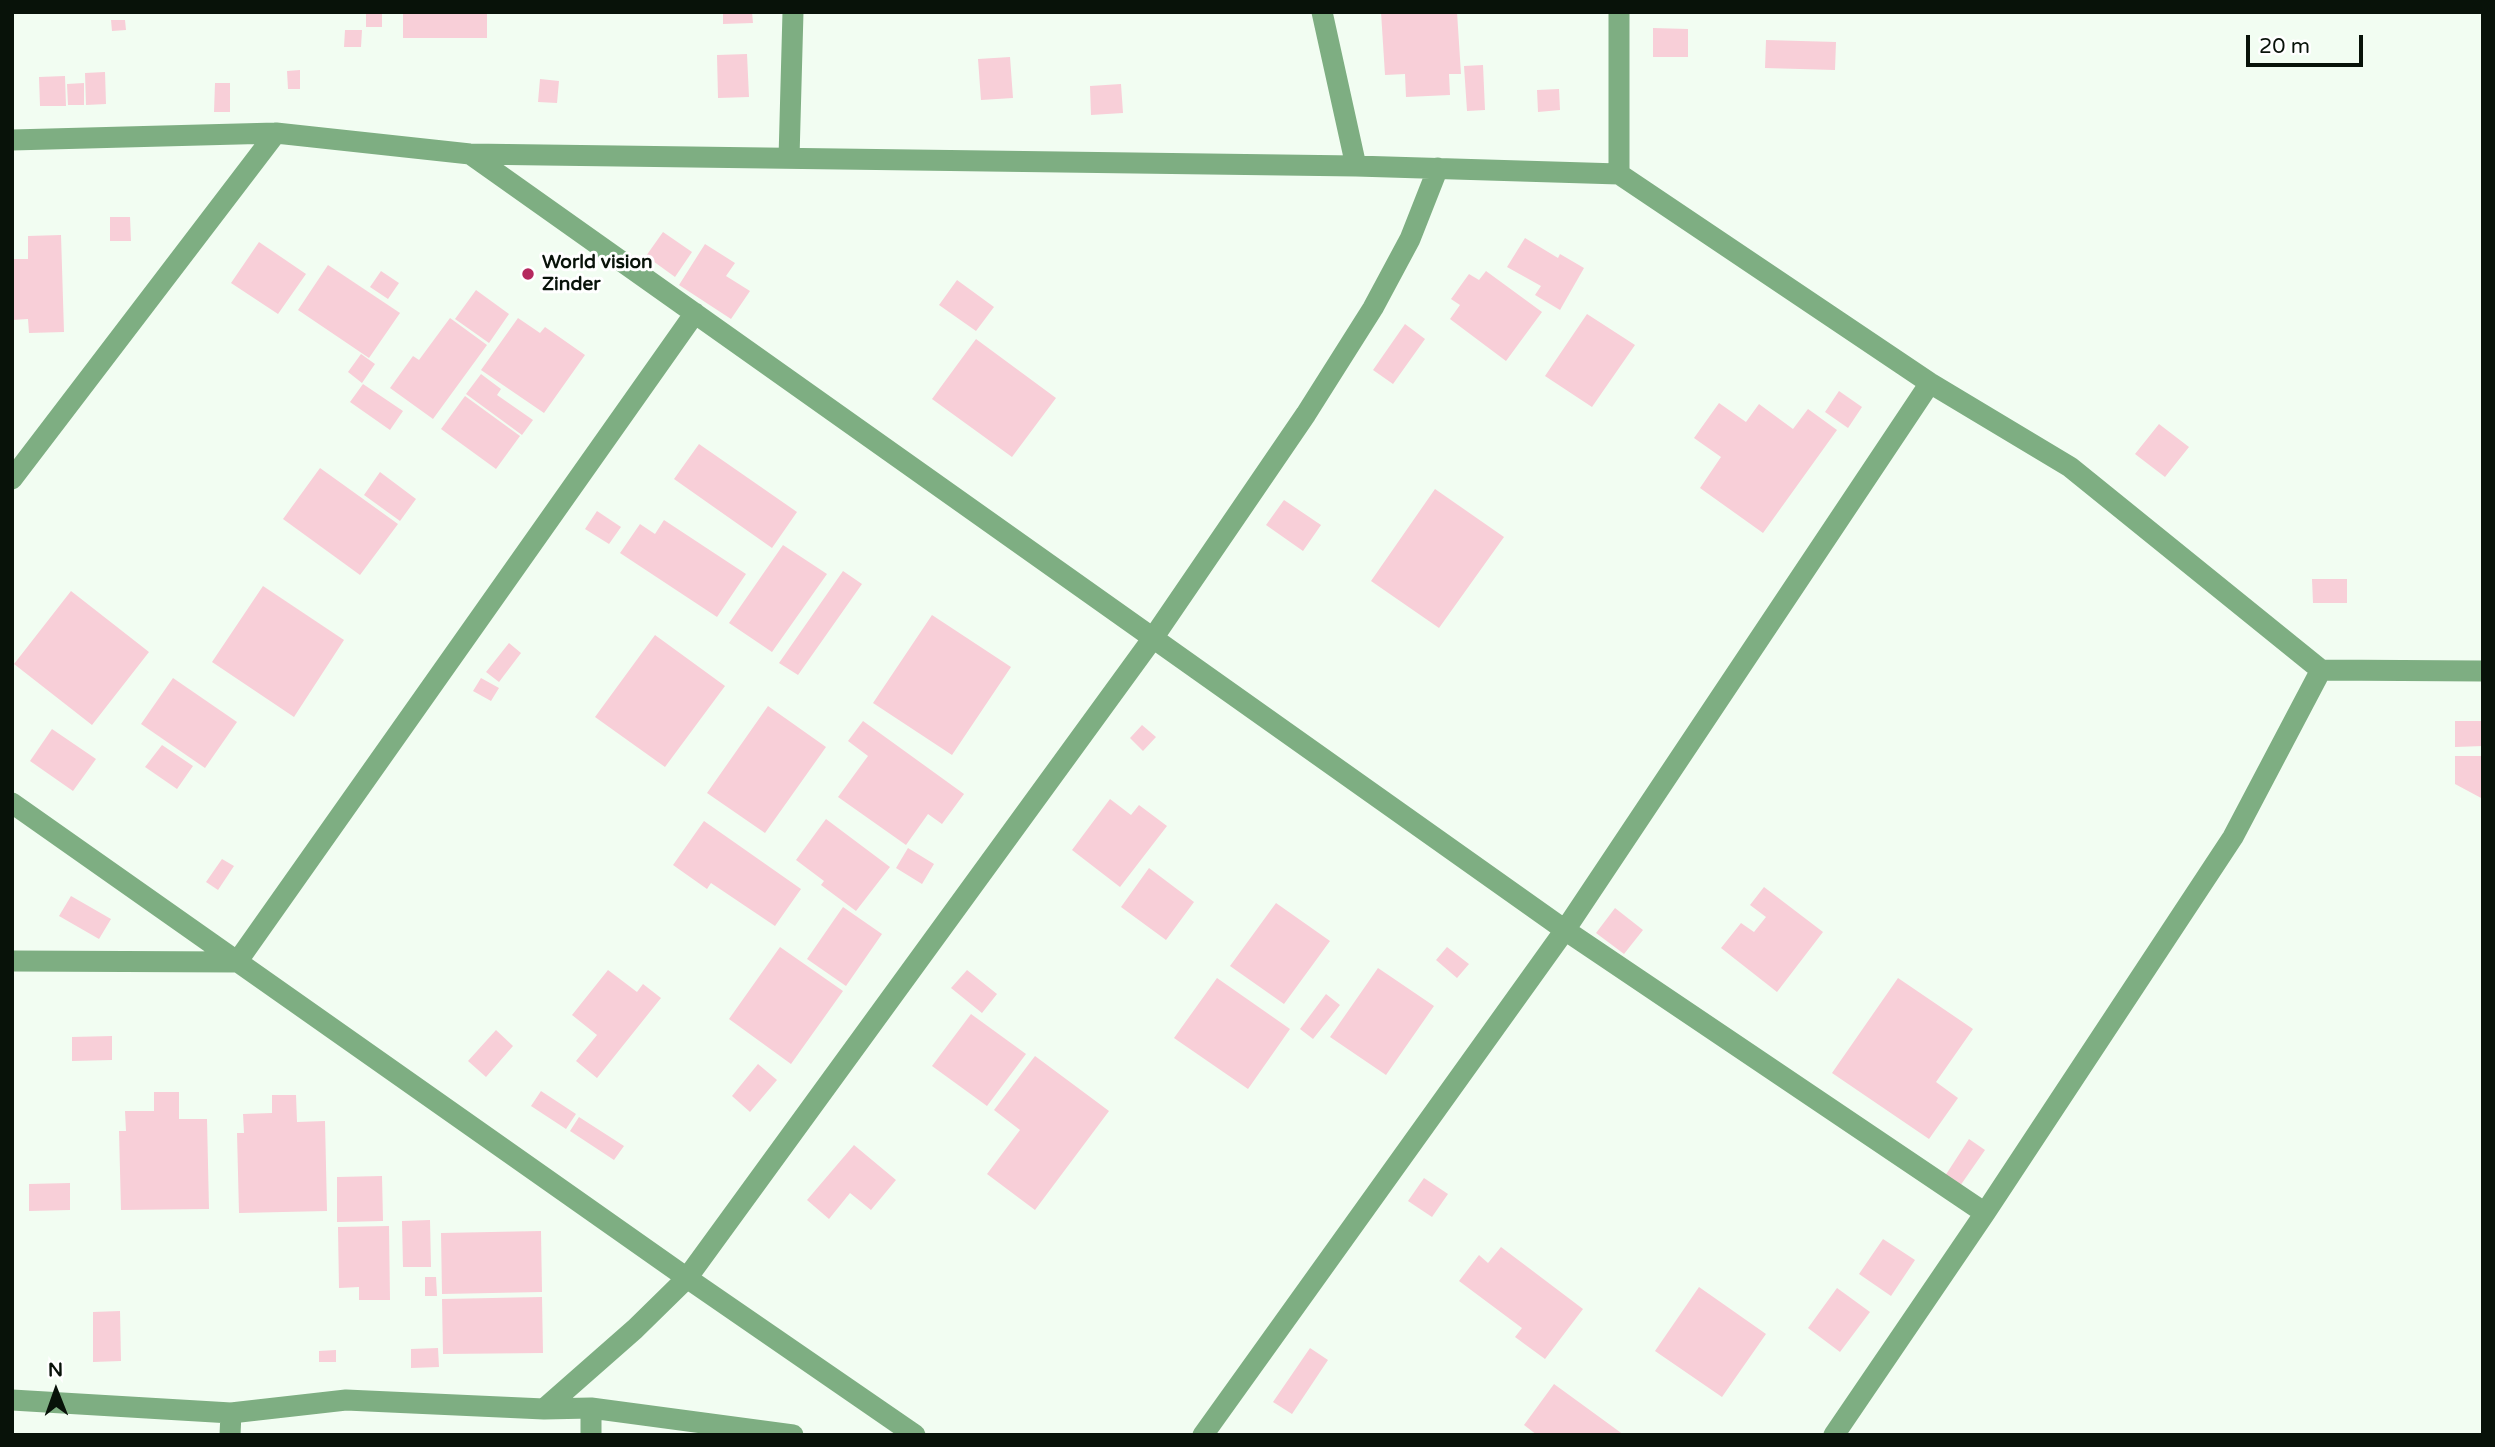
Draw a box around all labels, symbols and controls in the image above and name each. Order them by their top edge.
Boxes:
scale bar [2250,21,2367,65]
text: 20 m [2259,34,2310,59]
place label: World vision Zinder [542,252,653,296]
marker: World vision Zinder [520,266,536,282]
north arrow [21,1356,91,1426]
text: N [48,1359,63,1381]

